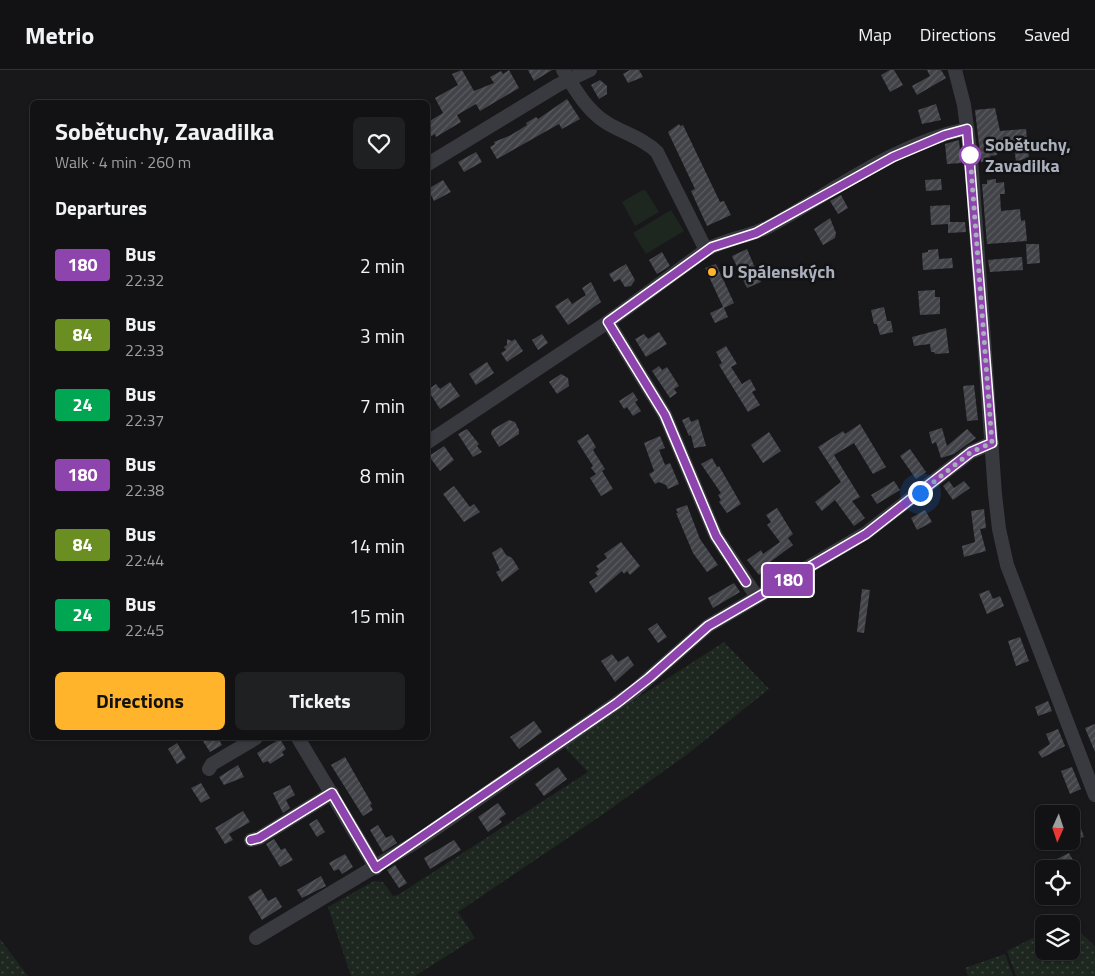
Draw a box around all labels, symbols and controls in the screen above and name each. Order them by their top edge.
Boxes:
text: Metrio [25,17,94,53]
text: Map [858,21,892,48]
text: Directions [920,21,996,48]
text: Saved [1024,21,1070,48]
text: Sobětuchy, Zavadilka [55,113,274,149]
button: heart [353,117,405,169]
place label: Sobětuchy, Zavadilka [985,131,1071,179]
marker: Sobětuchy, Zavadilka [959,144,981,166]
text: Walk · 4 min · 260 m [55,150,191,174]
text: Departures [55,193,147,222]
text: Bus [125,239,156,268]
text: 180 [67,251,98,278]
text: 2 min [360,251,405,280]
place label: U Spálenských [722,258,835,285]
marker: U Spálenských [706,266,718,278]
text: 22:32 [125,268,164,292]
text: Bus [125,309,156,338]
text: 84 [72,321,93,348]
text: 3 min [360,321,405,350]
text: 22:33 [125,338,164,362]
text: Bus [125,379,156,408]
text: 24 [72,391,93,418]
text: 7 min [360,391,405,420]
text: 22:37 [125,408,164,432]
text: Bus [125,449,156,478]
text: 180 [67,461,98,488]
text: 8 min [360,461,405,490]
text: 22:38 [125,478,164,502]
your location [908,481,933,506]
text: Bus [125,519,156,548]
text: 84 [72,531,93,558]
text: 14 min [349,531,405,560]
text: 22:44 [125,548,164,572]
line badge: 180 [759,564,817,596]
text: 180 [773,566,803,593]
text: Bus [125,589,156,618]
text: 24 [72,601,93,628]
text: 15 min [349,601,405,630]
text: 22:45 [125,618,164,642]
button: Directions [55,672,225,730]
button: Tickets [235,672,405,730]
north arrow [1035,805,1080,850]
map controls [1035,805,1080,960]
button: locate [1035,860,1080,905]
button: layers [1035,915,1080,960]

